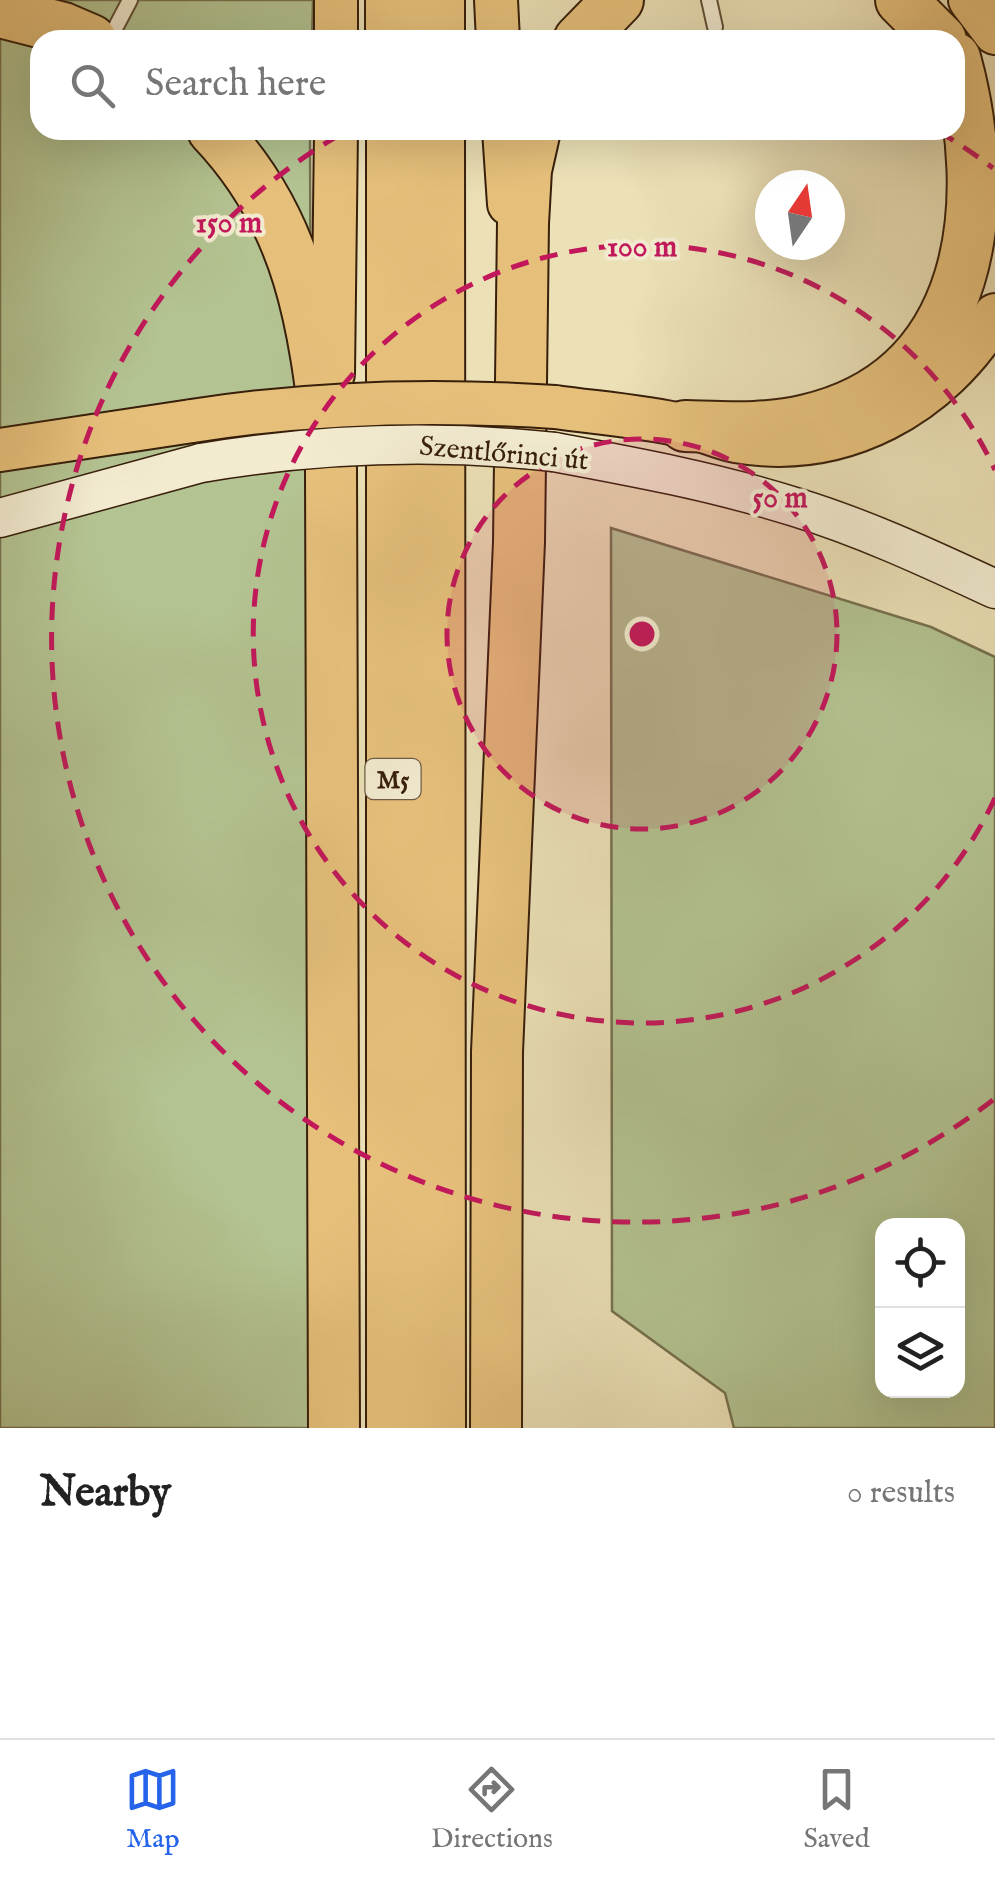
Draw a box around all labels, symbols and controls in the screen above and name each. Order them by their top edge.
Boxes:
search box [30,30,965,140]
icon: search [65,58,120,113]
text: Search here [145,61,326,109]
north arrow [755,170,845,260]
text: 150 m [196,205,262,243]
text: 100 m [607,229,677,267]
street label: Szentlőrinci út [418,430,590,479]
text: 50 m [752,480,808,518]
centre of rings [624,616,660,652]
road number: M5 [366,759,420,799]
map controls [875,1218,965,1398]
button: locate [875,1218,965,1308]
button: layers [875,1308,965,1398]
text: Nearby [40,1467,171,1520]
text: 0 results [847,1473,955,1514]
tab: Map [125,1762,180,1857]
tab: Directions [431,1762,553,1857]
tab: Saved [803,1762,870,1857]

